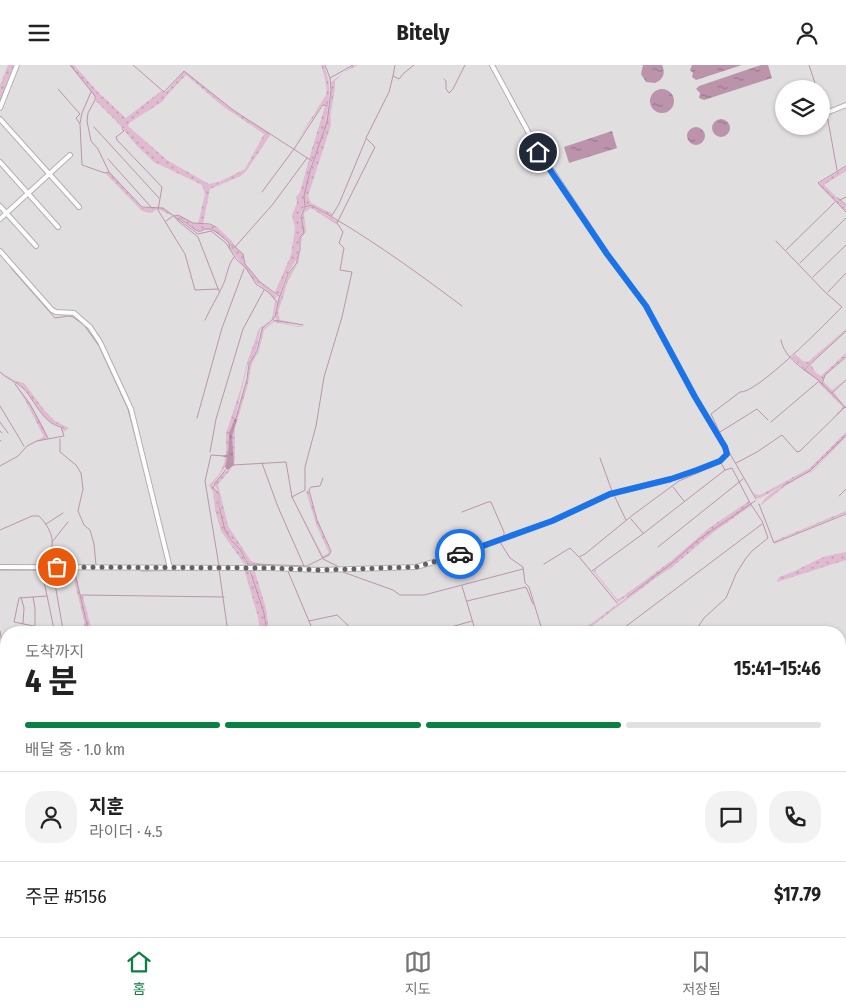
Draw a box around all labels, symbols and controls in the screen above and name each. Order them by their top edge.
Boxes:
icon: menu [25,19,53,47]
text: Bitely [397,19,449,46]
icon: person [793,19,821,47]
map controls [775,80,830,135]
button: layers [775,80,830,135]
pin [517,131,559,173]
icon: home [524,138,552,166]
courier [435,529,485,579]
icon: car [446,540,474,568]
pin [36,546,78,588]
icon: bag [43,553,71,581]
text: 도착까지 [25,642,84,661]
text: 15:41–15:46 [734,657,821,680]
text: 4 분 [25,662,78,700]
text: 배달 중 · 1.0 km [25,740,125,759]
button: person [25,791,77,843]
button: chat [705,791,757,843]
button: phone [769,791,821,843]
text: 지훈 [89,795,124,818]
text: 라이더 · 4.5 [89,822,163,841]
text: $17.79 [774,883,821,906]
text: 주문 #5156 [25,885,107,908]
tab: 홈 [125,948,153,998]
tab: 지도 [404,948,432,998]
tab: 저장됨 [682,948,721,998]

